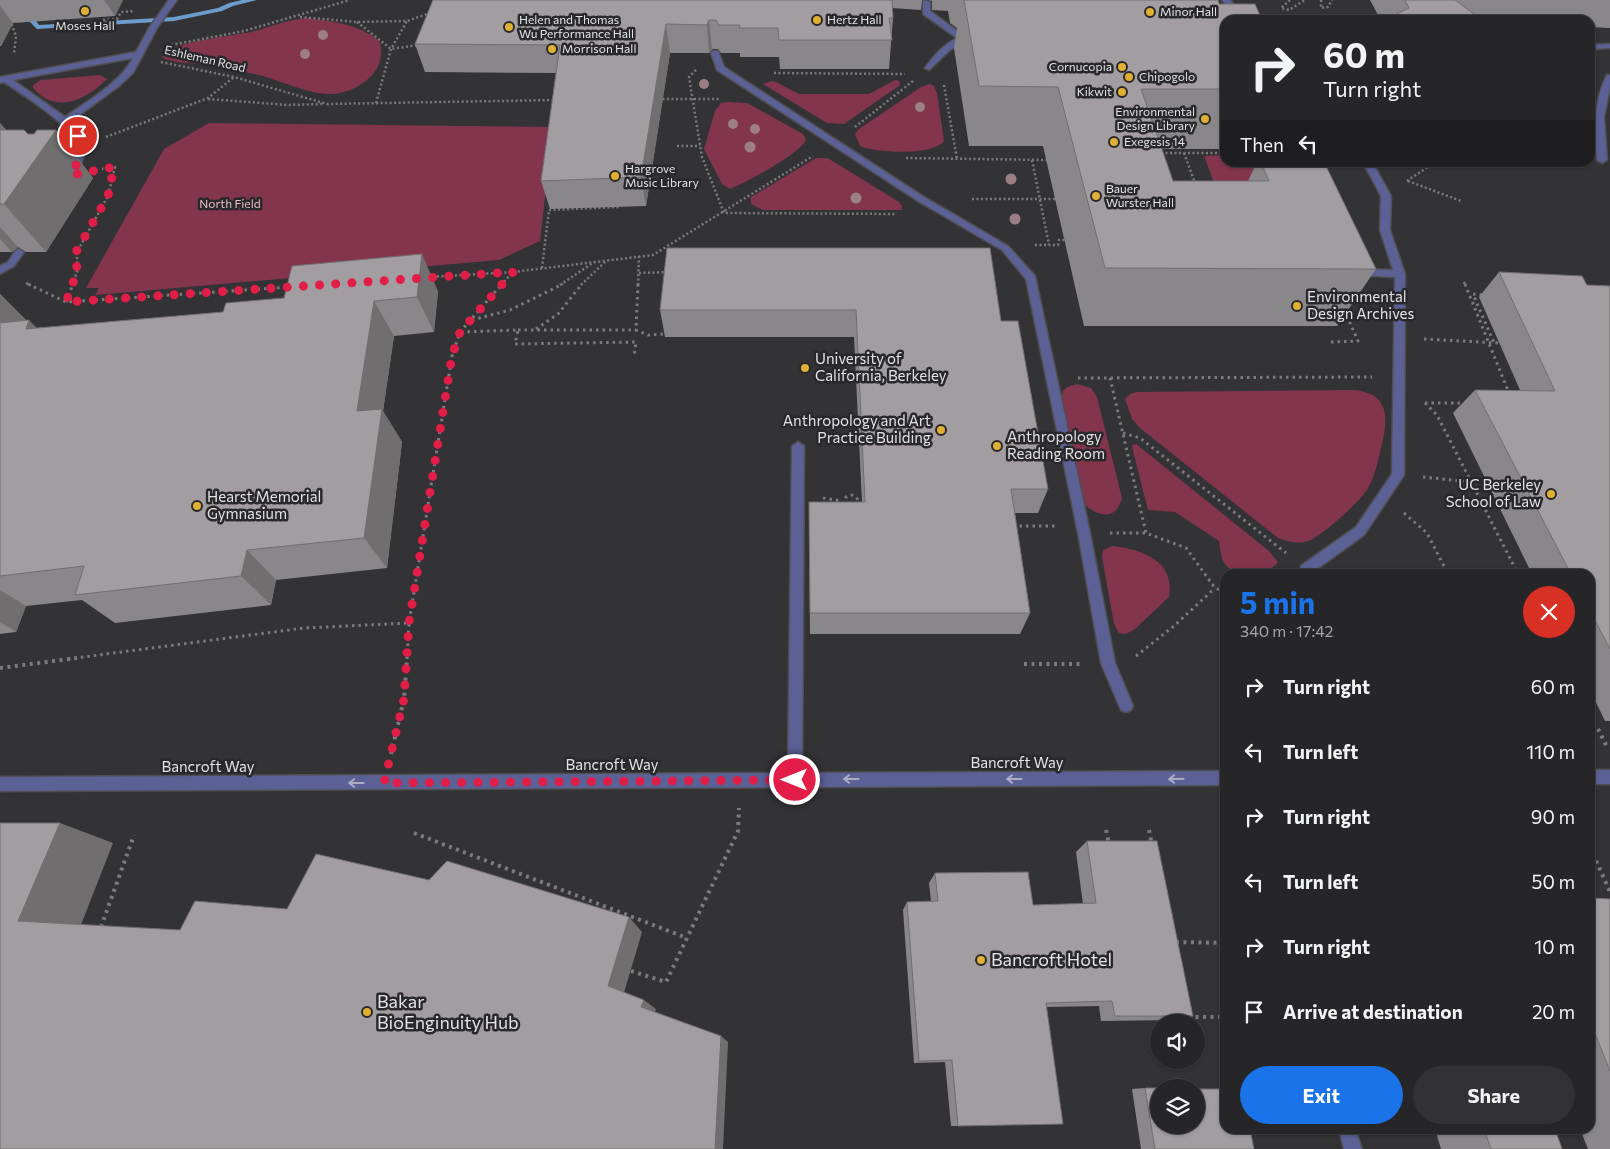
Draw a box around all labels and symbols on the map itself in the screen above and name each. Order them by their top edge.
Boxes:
place label: Minor Hall [1160,4,1217,18]
marker: Moses Hall [79,5,91,17]
marker: Minor Hall [1144,6,1156,18]
place label: Helen and Thomas Wu Performance Hall [519,12,634,40]
place label: Hertz Hall [827,12,882,26]
marker: Hertz Hall [811,14,823,26]
place label: Moses Hall [55,18,115,32]
marker: Helen and Thomas Wu Performance Hall [503,21,515,33]
place label: Morrison Hall [562,41,636,55]
street label: Eshleman Road [163,42,247,74]
marker: Morrison Hall [546,43,558,55]
place label: Cornucopia [1049,59,1112,73]
marker: Cornucopia [1116,61,1128,73]
place label: Chipogolo [1139,69,1195,83]
marker: Chipogolo [1123,71,1135,83]
place label: Kikwit [1077,84,1112,98]
marker: Kikwit [1116,86,1128,98]
place label: Environmental Design Library [1115,104,1195,132]
marker: Environmental Design Library [1199,113,1211,125]
pin [57,115,99,157]
place label: Exegesis 14 [1124,134,1185,148]
marker: Exegesis 14 [1108,136,1120,148]
place label: Hargrove Music Library [625,161,699,189]
marker: Hargrove Music Library [609,170,621,182]
place label: Bauer Wurster Hall [1106,181,1174,209]
marker: Bauer Wurster Hall [1090,190,1102,202]
park label: North Field [199,196,261,210]
place label: Environmental Design Archives [1307,287,1415,322]
marker: Environmental Design Archives [1291,300,1303,312]
place label: University of California, Berkeley [815,349,947,384]
marker: University of California, Berkeley [799,362,811,374]
place label: Anthropology and Art Practice Building [783,411,931,446]
marker: Anthropology and Art Practice Building [935,424,947,436]
place label: Anthropology Reading Room [1007,427,1105,462]
marker: Anthropology Reading Room [991,440,1003,452]
place label: UC Berkeley School of Law [1446,475,1541,510]
place label: Hearst Memorial Gymnasium [207,487,321,522]
marker: UC Berkeley School of Law [1545,488,1557,500]
marker: Hearst Memorial Gymnasium [191,500,203,512]
position arrow [768,753,820,805]
street label: Bancroft Way [970,753,1064,771]
street label: Bancroft Way [565,755,659,773]
street label: Bancroft Way [161,757,255,775]
one-way arrow [844,774,860,784]
one-way arrow [1006,774,1022,784]
one-way arrow [1169,774,1185,784]
one-way arrow [349,778,365,788]
place label: Bancroft Hotel [991,948,1112,970]
marker: Bancroft Hotel [975,954,987,966]
place label: Bakar BioEnginuity Hub [377,990,519,1033]
marker: Bakar BioEnginuity Hub [361,1006,373,1018]

